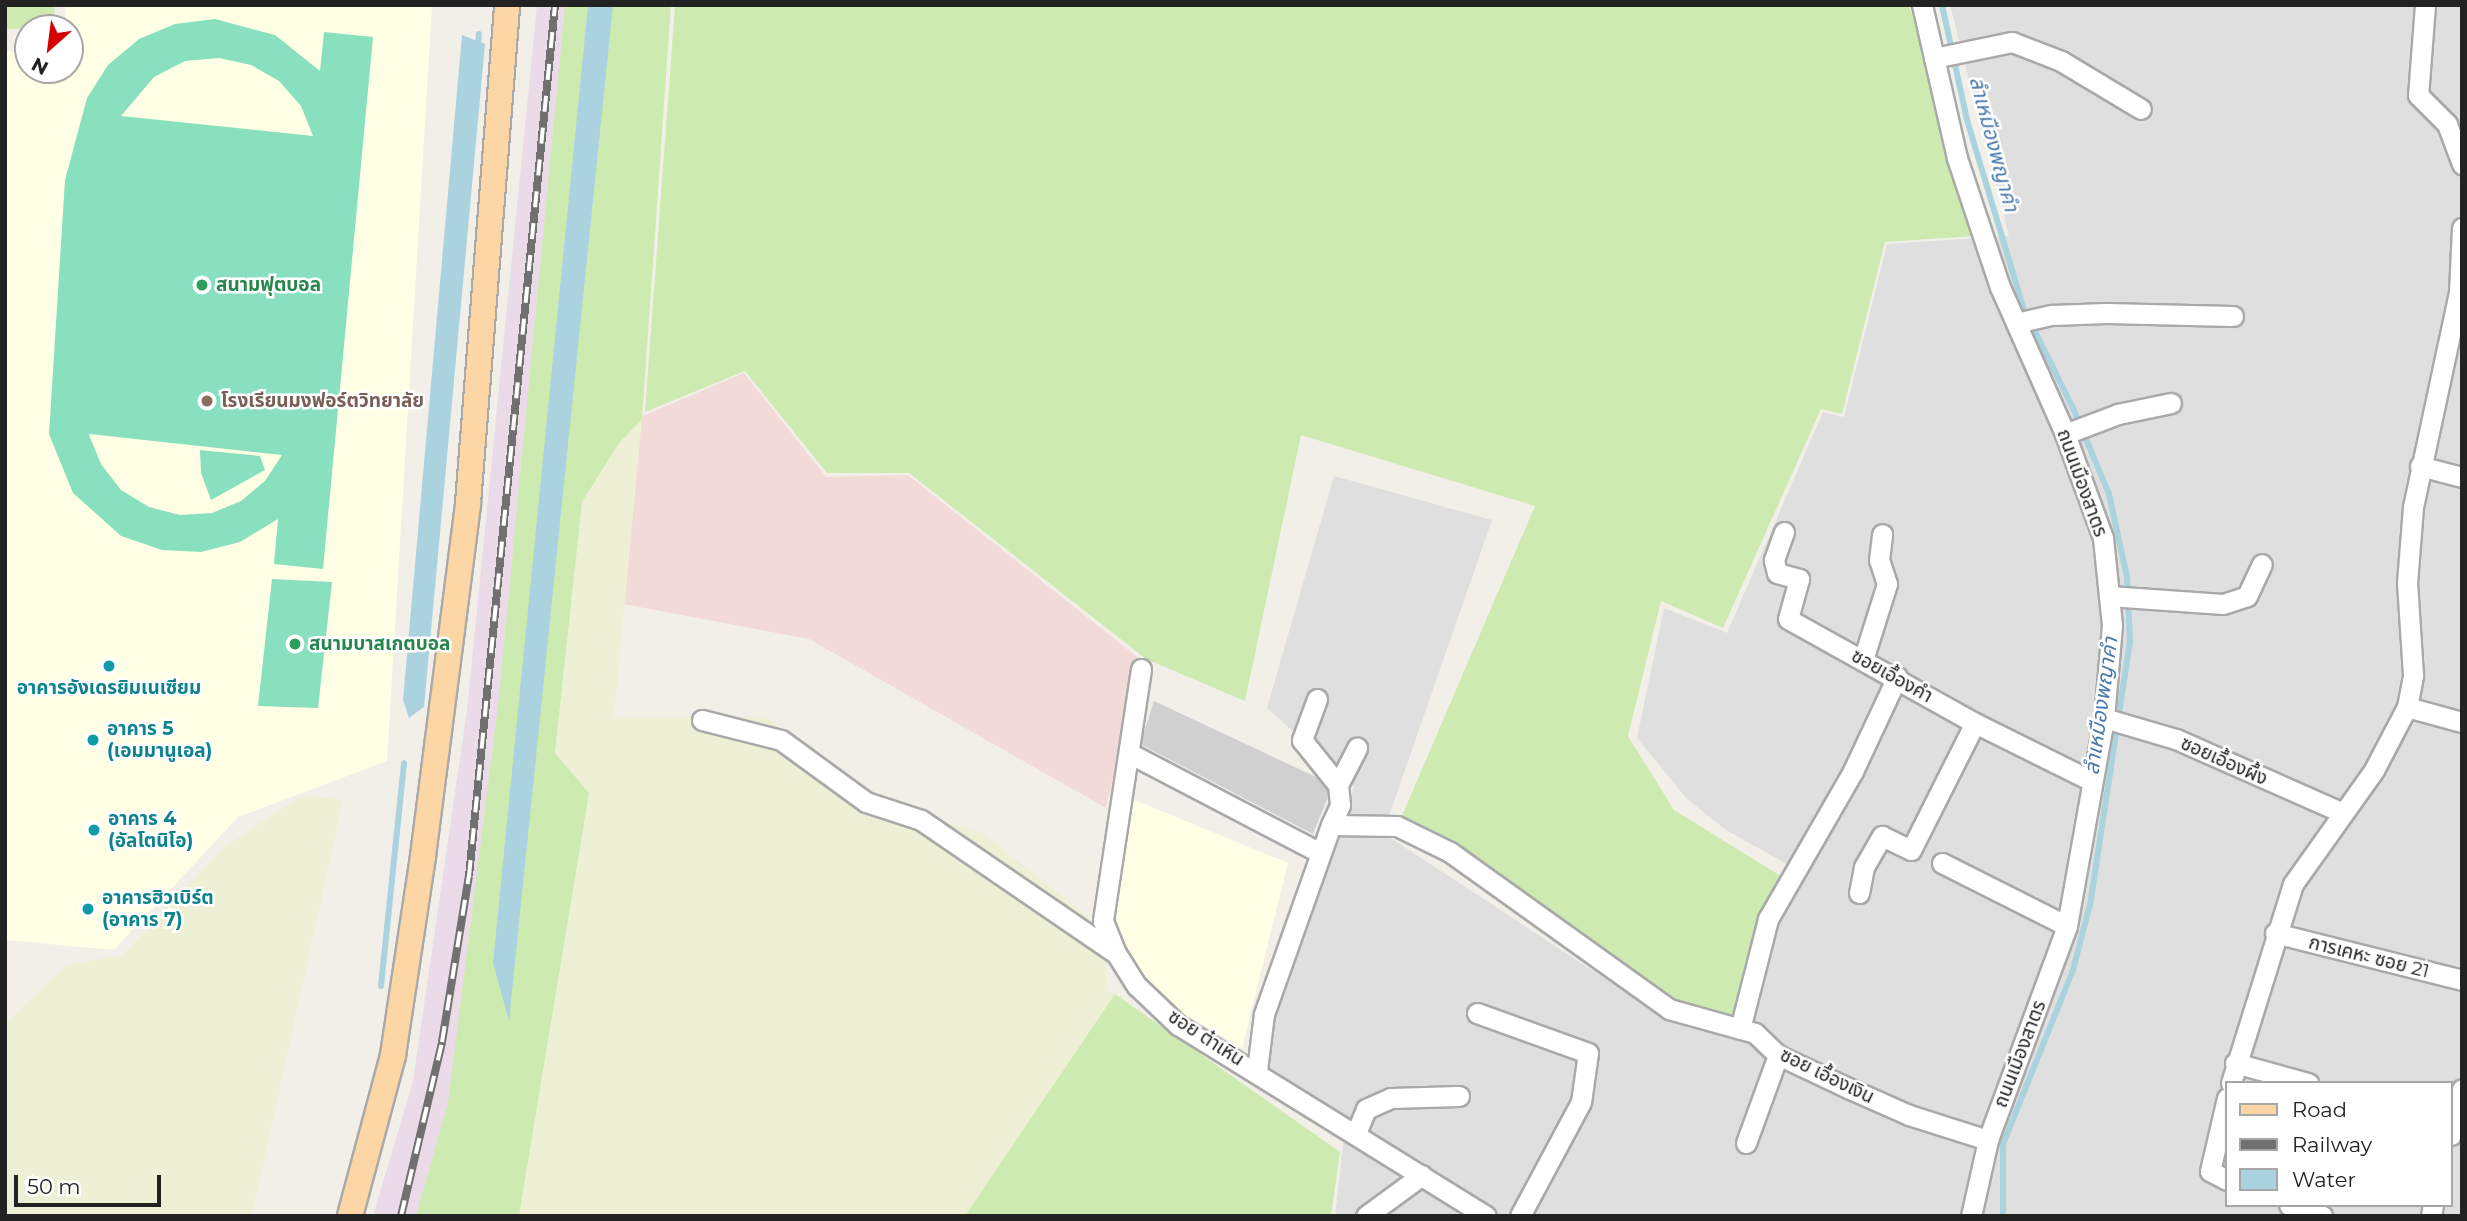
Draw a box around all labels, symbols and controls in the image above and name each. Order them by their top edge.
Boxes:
north arrow [14,14,84,84]
text: N [28,52,52,80]
water label: ลำเหมืองพญาคำ [1964,74,2024,214]
place label: สนามฟุตบอล [216,274,321,296]
marker: สนามฟุตบอล [194,277,210,293]
place label: โรงเรียนมงฟอร์ตวิทยาลัย [221,390,424,412]
marker: โรงเรียนมงฟอร์ตวิทยาลัย [199,393,215,409]
street label: ถนนเมืองสาตร [2052,426,2112,540]
place label: สนามบาสเกตบอล [309,633,450,655]
water label: ลำเหมืองพญาคำ [2079,635,2123,777]
marker: สนามบาสเกตบอล [287,636,303,652]
street label: ซอยเอื้องคำ [1847,644,1937,708]
marker: อาคารอังเดรยิมเนเซียม [101,658,117,674]
place label: อาคารอังเดรยิมเนเซียม [17,677,201,699]
place label: อาคาร 5 (เอมมานูเอล) [107,718,212,762]
marker: อาคาร 5 (เอมมานูเอล) [85,732,101,748]
street label: ซอยเอื้องผื้ง [2177,732,2271,790]
place label: อาคาร 4 (อัลโตนิโอ) [108,808,193,852]
marker: อาคาร 4 (อัลโตนิโอ) [86,822,102,838]
place label: อาคารฮิวเบิร์ต (อาคาร 7) [102,887,214,931]
marker: อาคารฮิวเบิร์ต (อาคาร 7) [80,901,96,917]
street label: การเคหะ ซอย 21 [2306,931,2432,983]
street label: ถนนเมืองสาตร [1989,997,2051,1111]
street label: ซอย ต๋าเหิน [1164,1005,1248,1071]
street label: ซอย เอื้องเงิน [1776,1043,1878,1109]
legend [2226,1081,2453,1207]
text: Road [2292,1097,2347,1122]
text: Railway [2292,1132,2372,1157]
scale bar [18,1162,164,1206]
text: Water [2292,1167,2356,1192]
text: 50 m [27,1174,81,1199]

